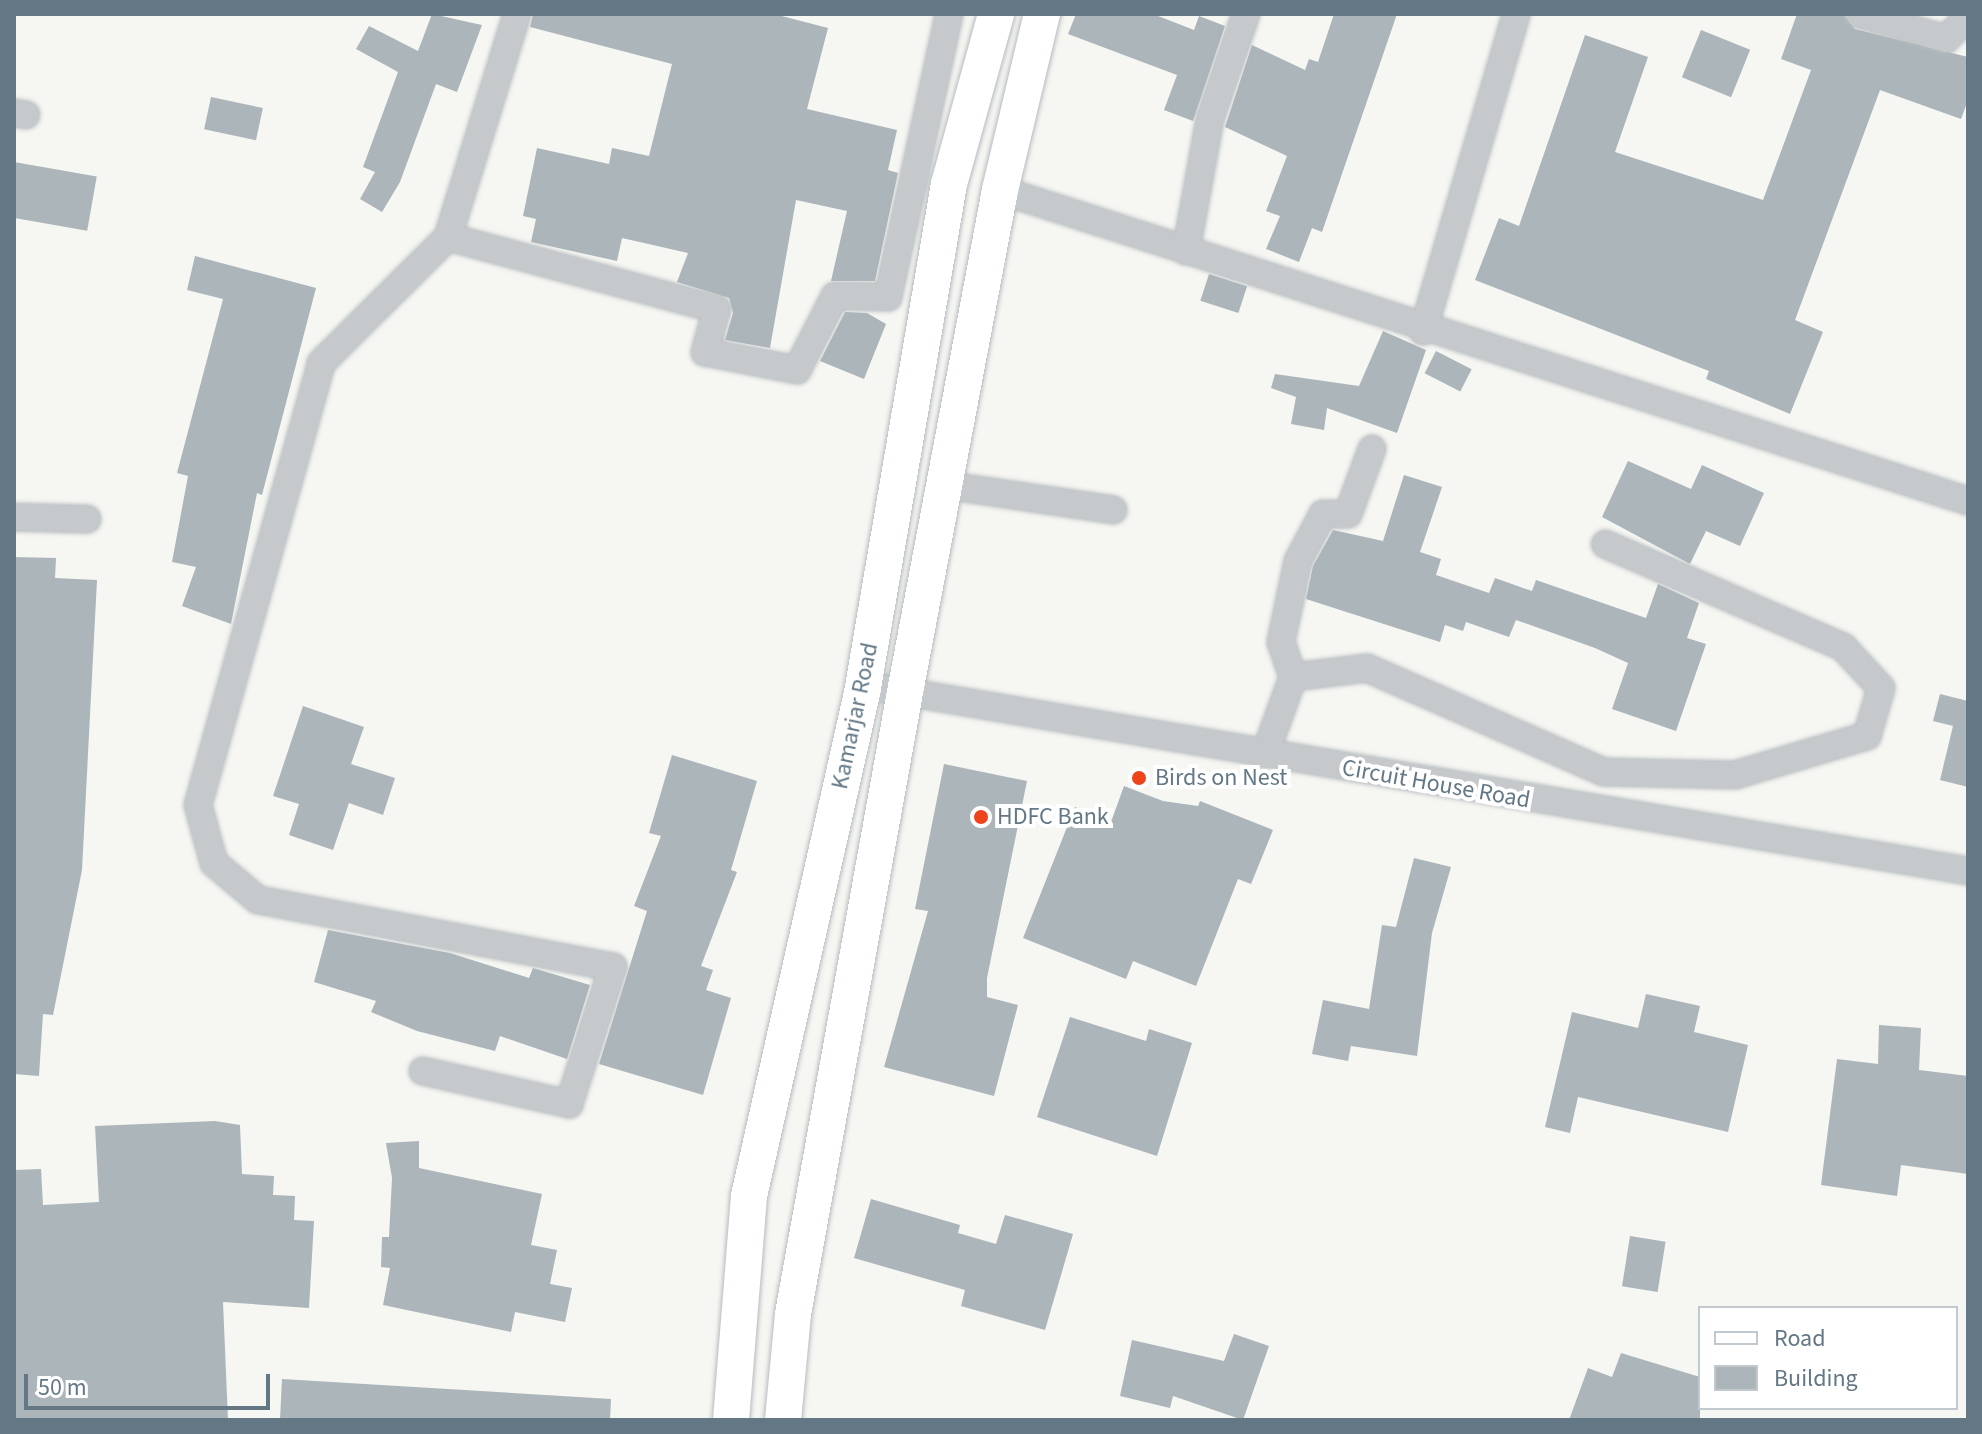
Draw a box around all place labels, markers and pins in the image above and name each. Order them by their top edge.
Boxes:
place label: Birds on Nest [1155,764,1287,792]
marker: Birds on Nest [1130,769,1148,787]
place label: HDFC Bank [997,803,1109,831]
marker: HDFC Bank [972,808,990,826]

